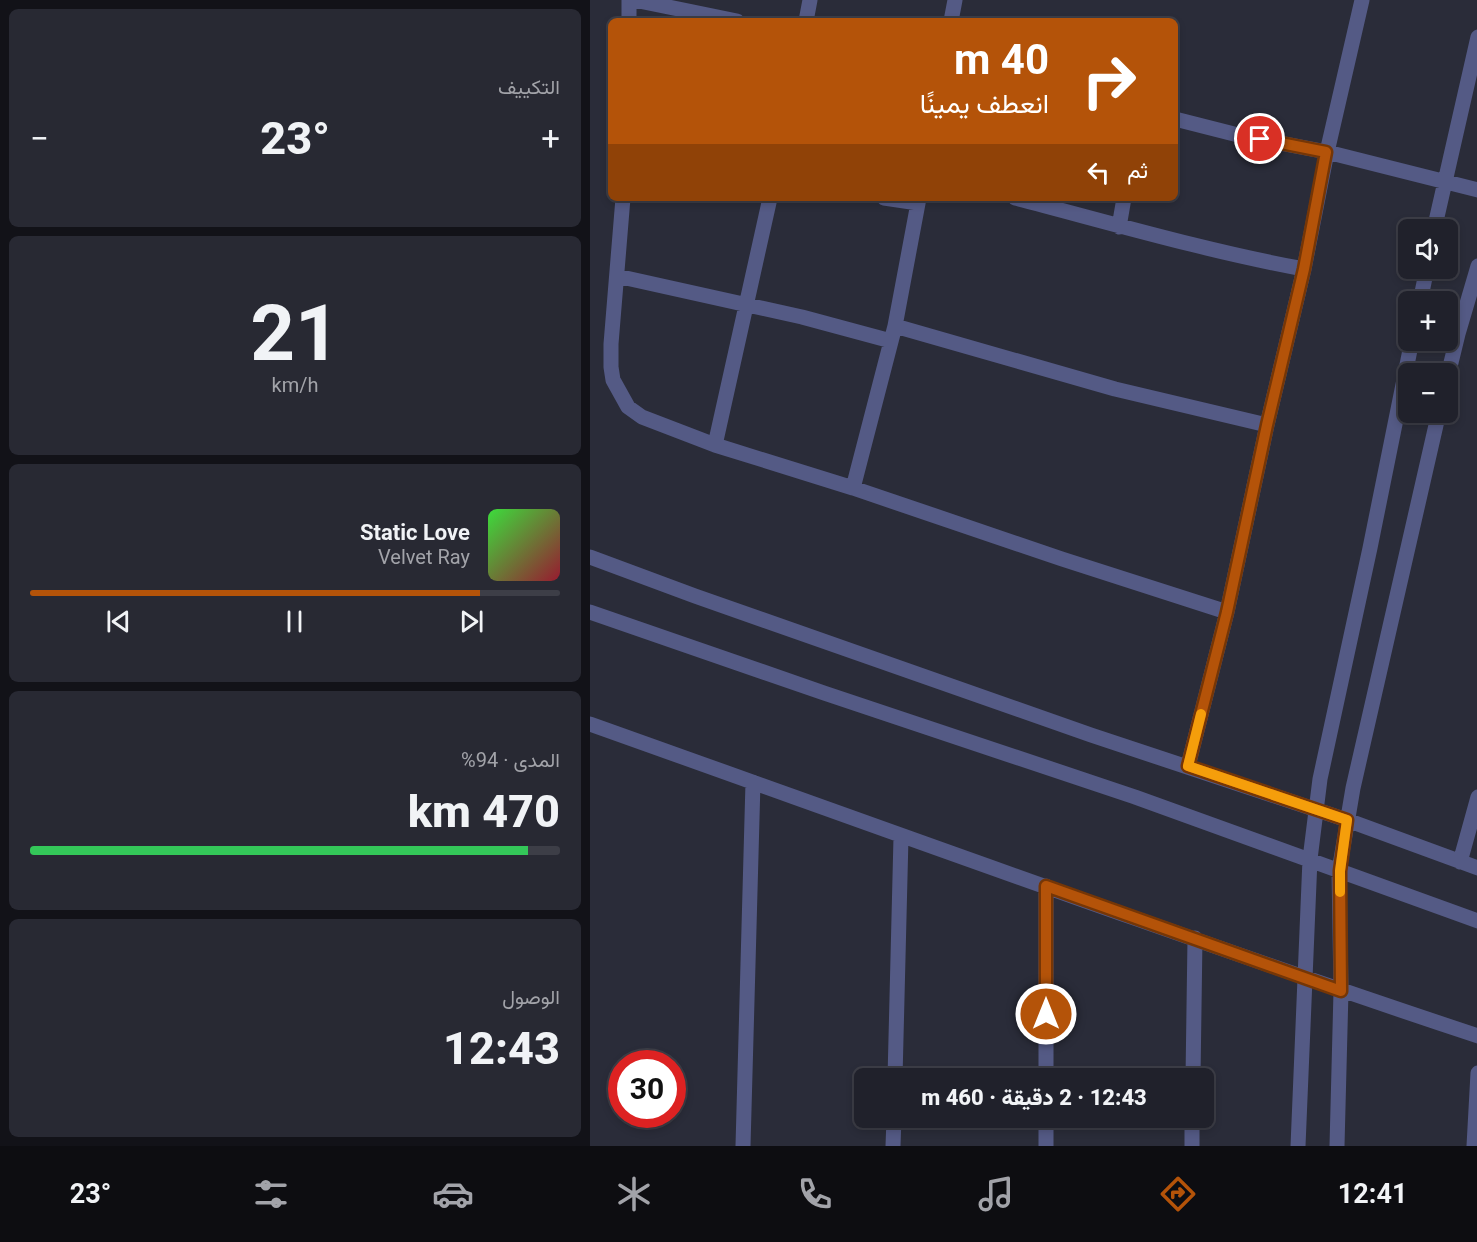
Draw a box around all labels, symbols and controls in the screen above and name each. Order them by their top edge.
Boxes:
text: 40 m [954,35,1049,84]
icon: right [1070,42,1148,120]
text: التكييف [498,75,560,99]
text: انعطف يمينًا [920,88,1049,120]
text: 23° [260,112,330,165]
pin [1234,113,1285,164]
text: − [30,119,49,158]
text: + [541,119,560,158]
icon: arrive [1243,122,1276,155]
icon: left [1082,156,1115,189]
text: ثم [1127,158,1148,183]
map controls [1398,219,1458,423]
button: sound [1398,219,1458,279]
text: 21 [250,288,340,379]
button: + [1398,291,1458,351]
button: − [1398,363,1458,423]
text: km/h [272,373,318,397]
text: Static Love [360,520,470,545]
text: Velvet Ray [378,545,470,569]
icon: previous [102,605,135,638]
icon: pause [278,605,311,638]
icon: next [455,605,488,638]
text: المدى · 94% [461,748,560,772]
text: 470 km [408,785,560,838]
position arrow [1014,982,1078,1046]
text: الوصول [502,985,560,1009]
text: 12:43 [443,1022,560,1075]
speed limit sign: 30 [608,1050,686,1128]
text: 12:43 · 2 دقيقة · 460 m [921,1085,1147,1110]
icon: filters [250,1173,292,1215]
icon: car [432,1173,474,1215]
icon: climate [613,1173,655,1215]
icon: phone [794,1173,836,1215]
icon: music [975,1173,1017,1215]
icon: directions [1157,1173,1199,1215]
text: 23° [70,1178,111,1210]
text: 12:41 [1338,1178,1407,1210]

